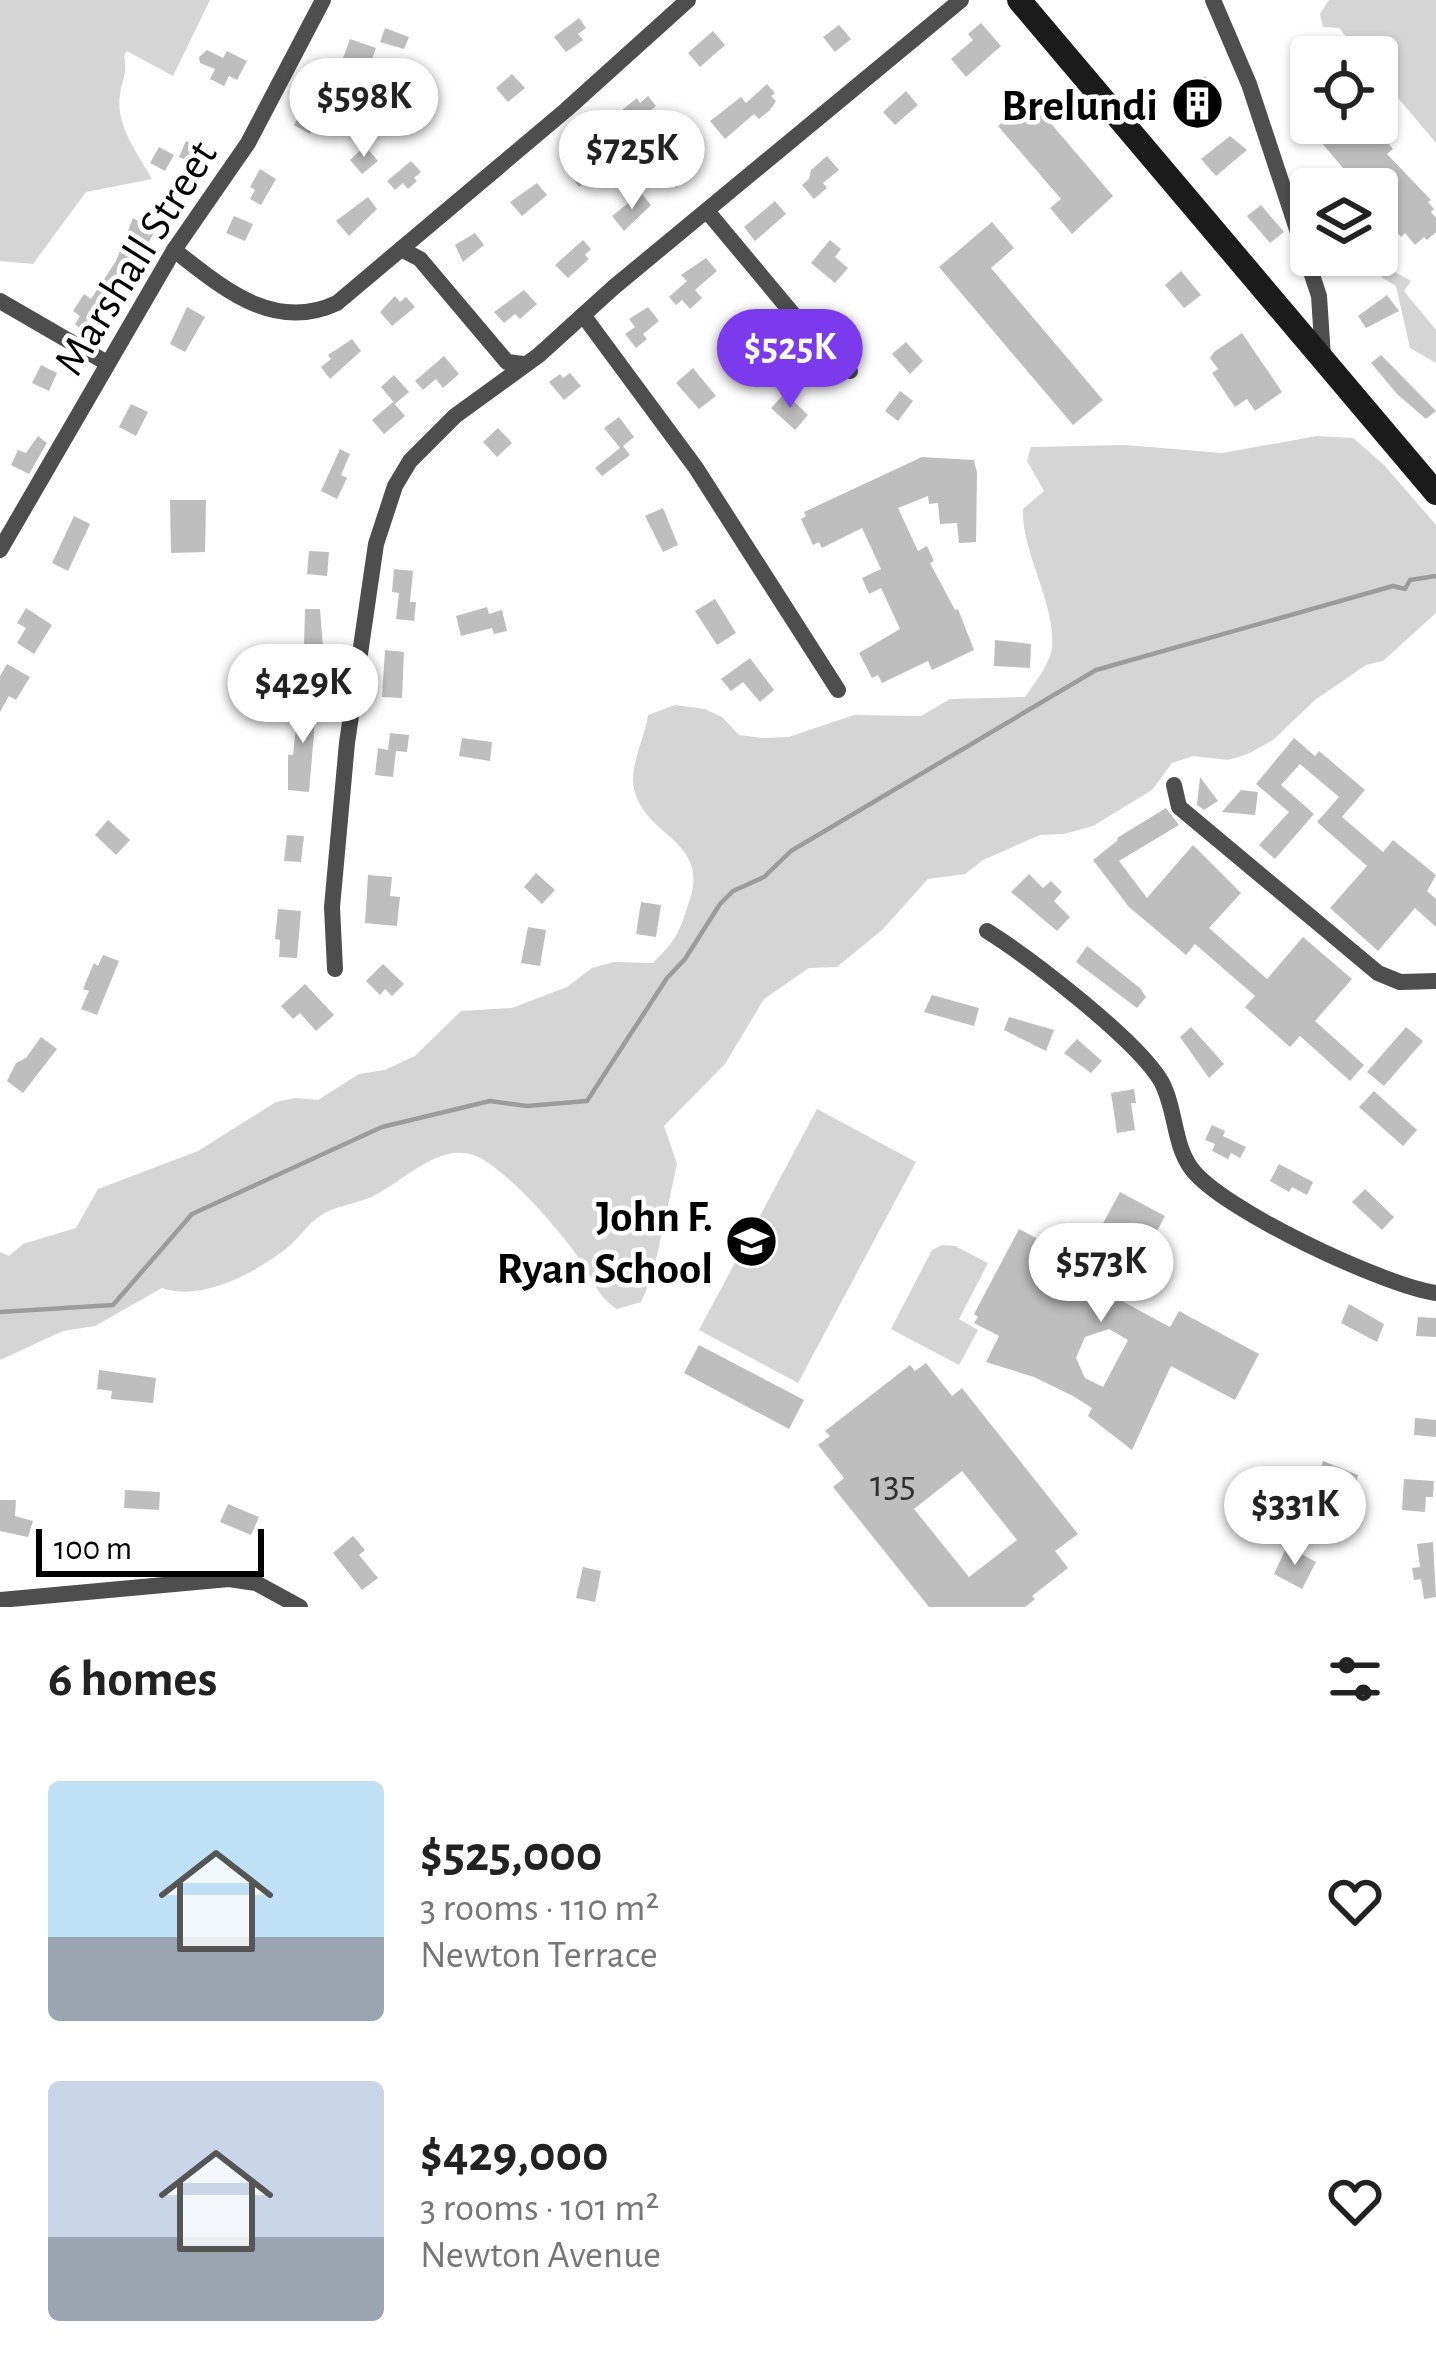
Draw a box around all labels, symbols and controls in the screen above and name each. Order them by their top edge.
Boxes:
map controls [1290,36,1398,276]
button: locate [1290,36,1398,144]
pin: $598K [280,58,448,160]
building icon: Brelundi [1169,76,1225,132]
text: $598K [316,77,412,116]
place label: Brelundi [1001,84,1158,129]
pin: $725K [548,110,716,212]
text: $725K [586,129,678,168]
street label: Marshall Street [46,133,226,383]
button: layers [1290,168,1398,276]
pin: $525K [706,309,874,411]
text: $525K [744,328,836,367]
pin: $429K [219,644,387,746]
text: $429K [254,663,352,702]
place label: John F. Ryan School [497,1195,713,1292]
school or university icon: John F. Ryan School [724,1213,780,1269]
pin: $573K [1017,1223,1185,1325]
text: $573K [1056,1242,1146,1281]
house number: 135 [870,1465,916,1504]
pin: $331K [1211,1466,1379,1568]
text: $331K [1251,1485,1339,1524]
scale bar [36,1523,264,1576]
text: 100 m [54,1533,132,1566]
icon: filters [1322,1646,1388,1712]
text: 6 homes [48,1654,217,1705]
icon: home [144,1829,288,1973]
text: $525,000 [420,1829,602,1880]
icon: heart [1322,1868,1388,1934]
text: 3 rooms · 110 m² [420,1889,659,1928]
text: Newton Terrace [420,1936,658,1975]
icon: home [144,2129,288,2273]
text: $429,000 [420,2129,609,2180]
icon: heart [1322,2168,1388,2234]
text: 3 rooms · 101 m² [420,2189,659,2228]
text: Newton Avenue [420,2236,661,2275]

